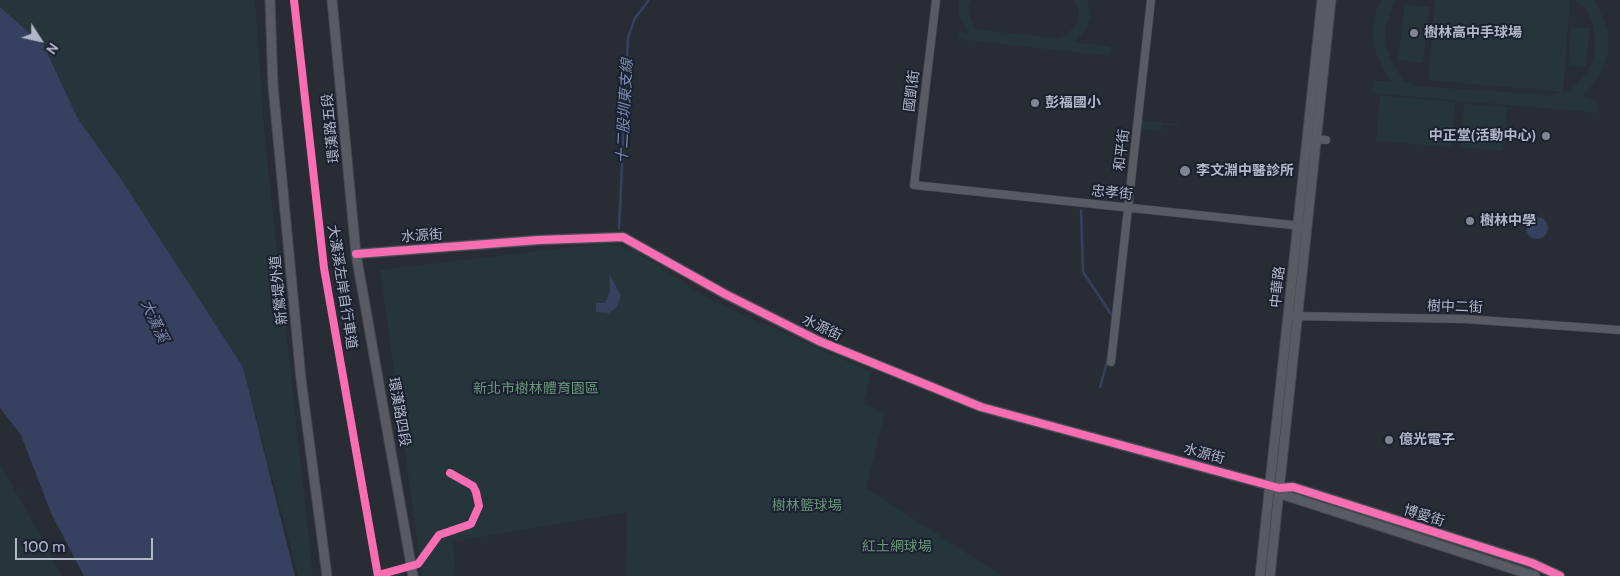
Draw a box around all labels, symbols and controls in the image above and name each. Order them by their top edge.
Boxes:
north arrow [15,15,65,65]
place label: 樹林高中手球場 [1424,25,1522,41]
marker: 樹林高中手球場 [1408,27,1420,39]
text: N [42,39,63,58]
water label: 十二股圳東支線 [613,58,637,164]
street label: 國凱街 [901,69,923,113]
street label: 環漢路五段 [319,92,343,164]
place label: 彭福國小 [1045,95,1101,111]
marker: 彭福國小 [1029,97,1041,109]
street label: 和平街 [1111,128,1133,172]
place label: 中正堂(活動中心) [1429,128,1536,144]
marker: 中正堂(活動中心) [1540,130,1552,142]
place label: 李文淵中醫診所 [1196,163,1294,179]
marker: 李文淵中醫診所 [1178,164,1192,178]
street label: 忠孝街 [1090,182,1134,204]
place label: 樹林中學 [1480,213,1536,229]
marker: 樹林中學 [1464,215,1476,227]
street label: 大漢溪左岸自行車道 [324,223,360,351]
street label: 水源街 [400,226,444,246]
street label: 新鶯堤外道 [267,254,291,326]
street label: 中華路 [1267,265,1289,309]
water label: 大漢溪 [136,297,172,345]
street label: 樹中二街 [1427,298,1483,316]
street label: 水源街 [799,312,845,344]
street label: 環漢路四段 [385,376,413,448]
park label: 新北市樹林體育園區 [473,381,599,397]
place label: 億光電子 [1399,432,1455,448]
marker: 億光電子 [1383,434,1395,446]
street label: 水源街 [1182,440,1226,468]
park label: 樹林籃球場 [772,498,842,514]
street label: 博愛街 [1401,502,1447,530]
scale bar [18,528,155,560]
text: 100 m [23,538,65,556]
park label: 紅土網球場 [862,539,932,555]

